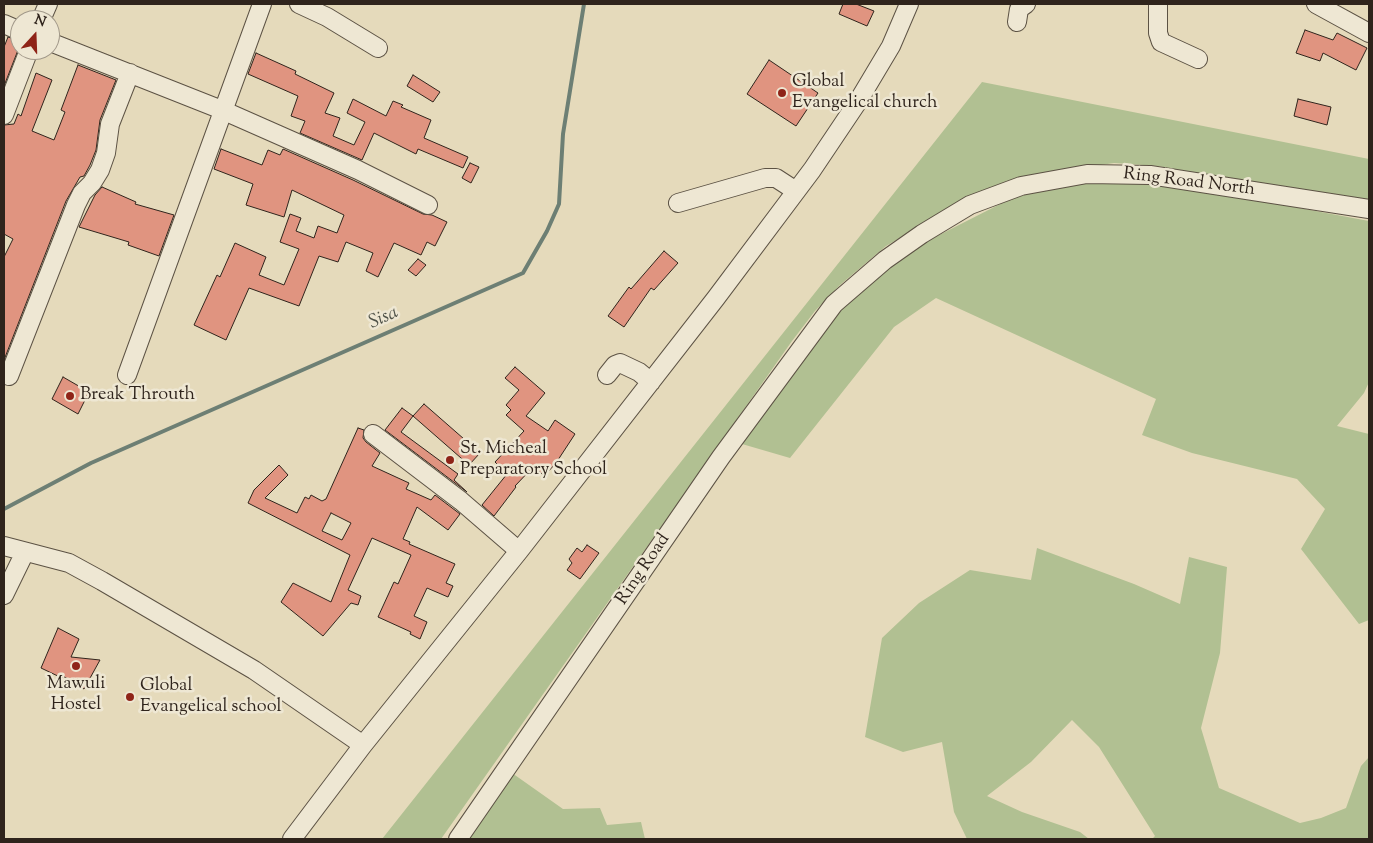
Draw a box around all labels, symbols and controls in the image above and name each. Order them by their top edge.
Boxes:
north arrow [10,10,60,60]
text: N [31,11,48,33]
place label: Global Evangelical church [792,72,938,115]
marker: Global Evangelical church [776,87,788,99]
street label: Ring Road North [1122,164,1256,202]
water label: Sisa [366,303,402,335]
place label: Break Throuth [80,385,195,407]
marker: Break Throuth [64,390,76,402]
place label: St. Micheal Preparatory School [460,439,607,482]
marker: St. Micheal Preparatory School [444,454,456,466]
street label: Ring Road [612,530,676,610]
marker: Mawuli Hostel [70,660,82,672]
place label: Mawuli Hostel [47,674,105,716]
place label: Global Evangelical school [140,676,281,719]
marker: Global Evangelical school [124,691,136,703]

